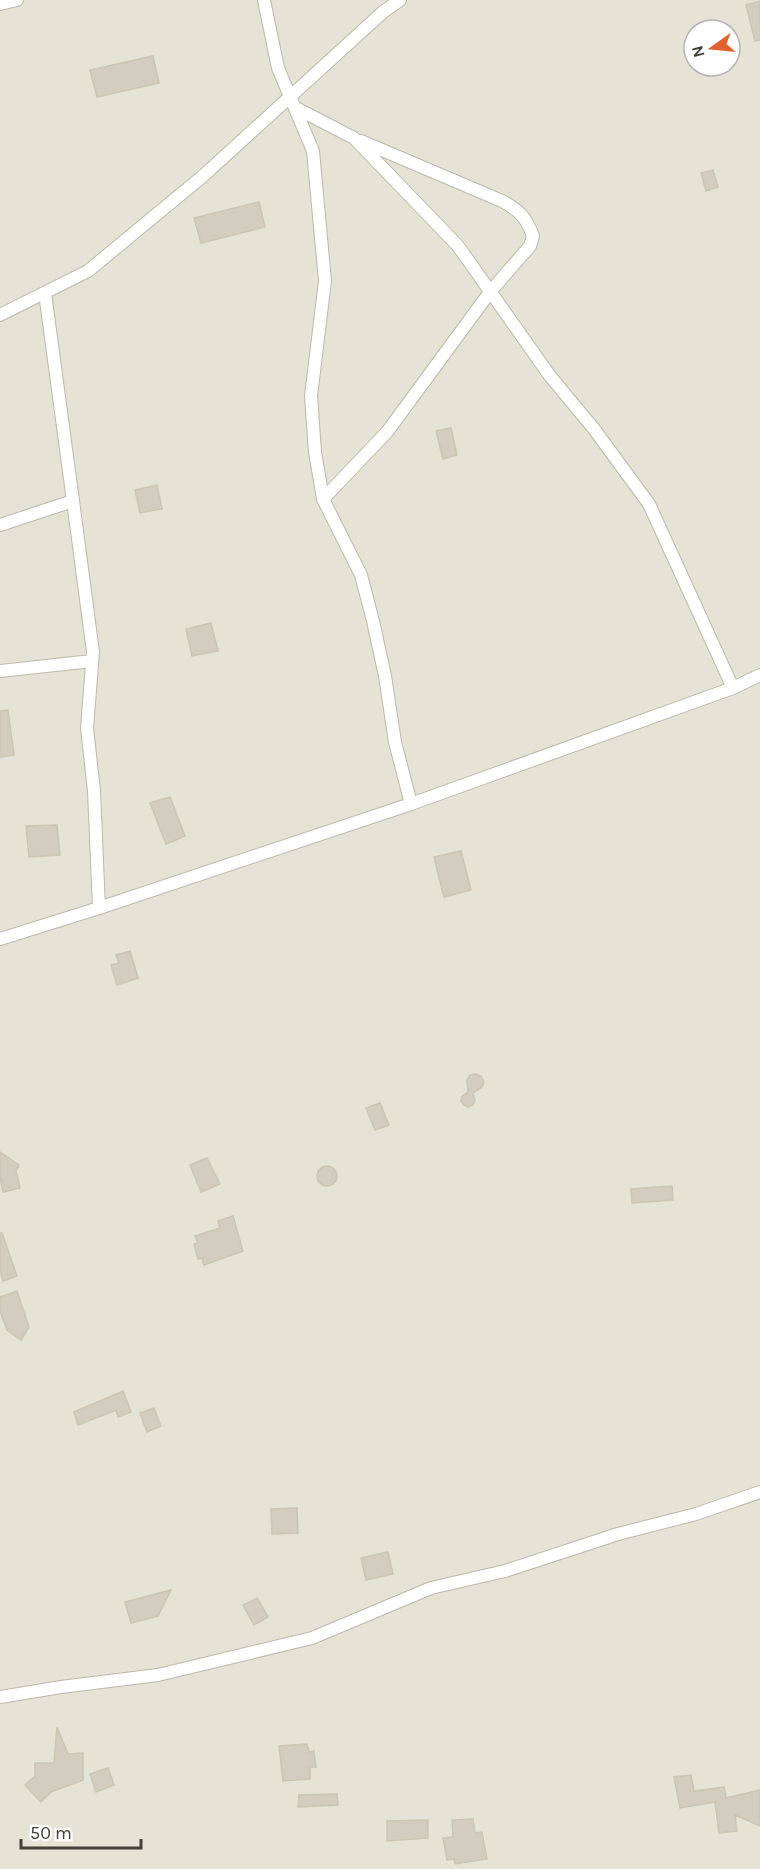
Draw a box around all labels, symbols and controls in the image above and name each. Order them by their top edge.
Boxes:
north arrow [682,18,742,78]
text: N [687,44,709,60]
scale bar [21,1812,141,1850]
text: 50 m [30,1822,72,1844]

